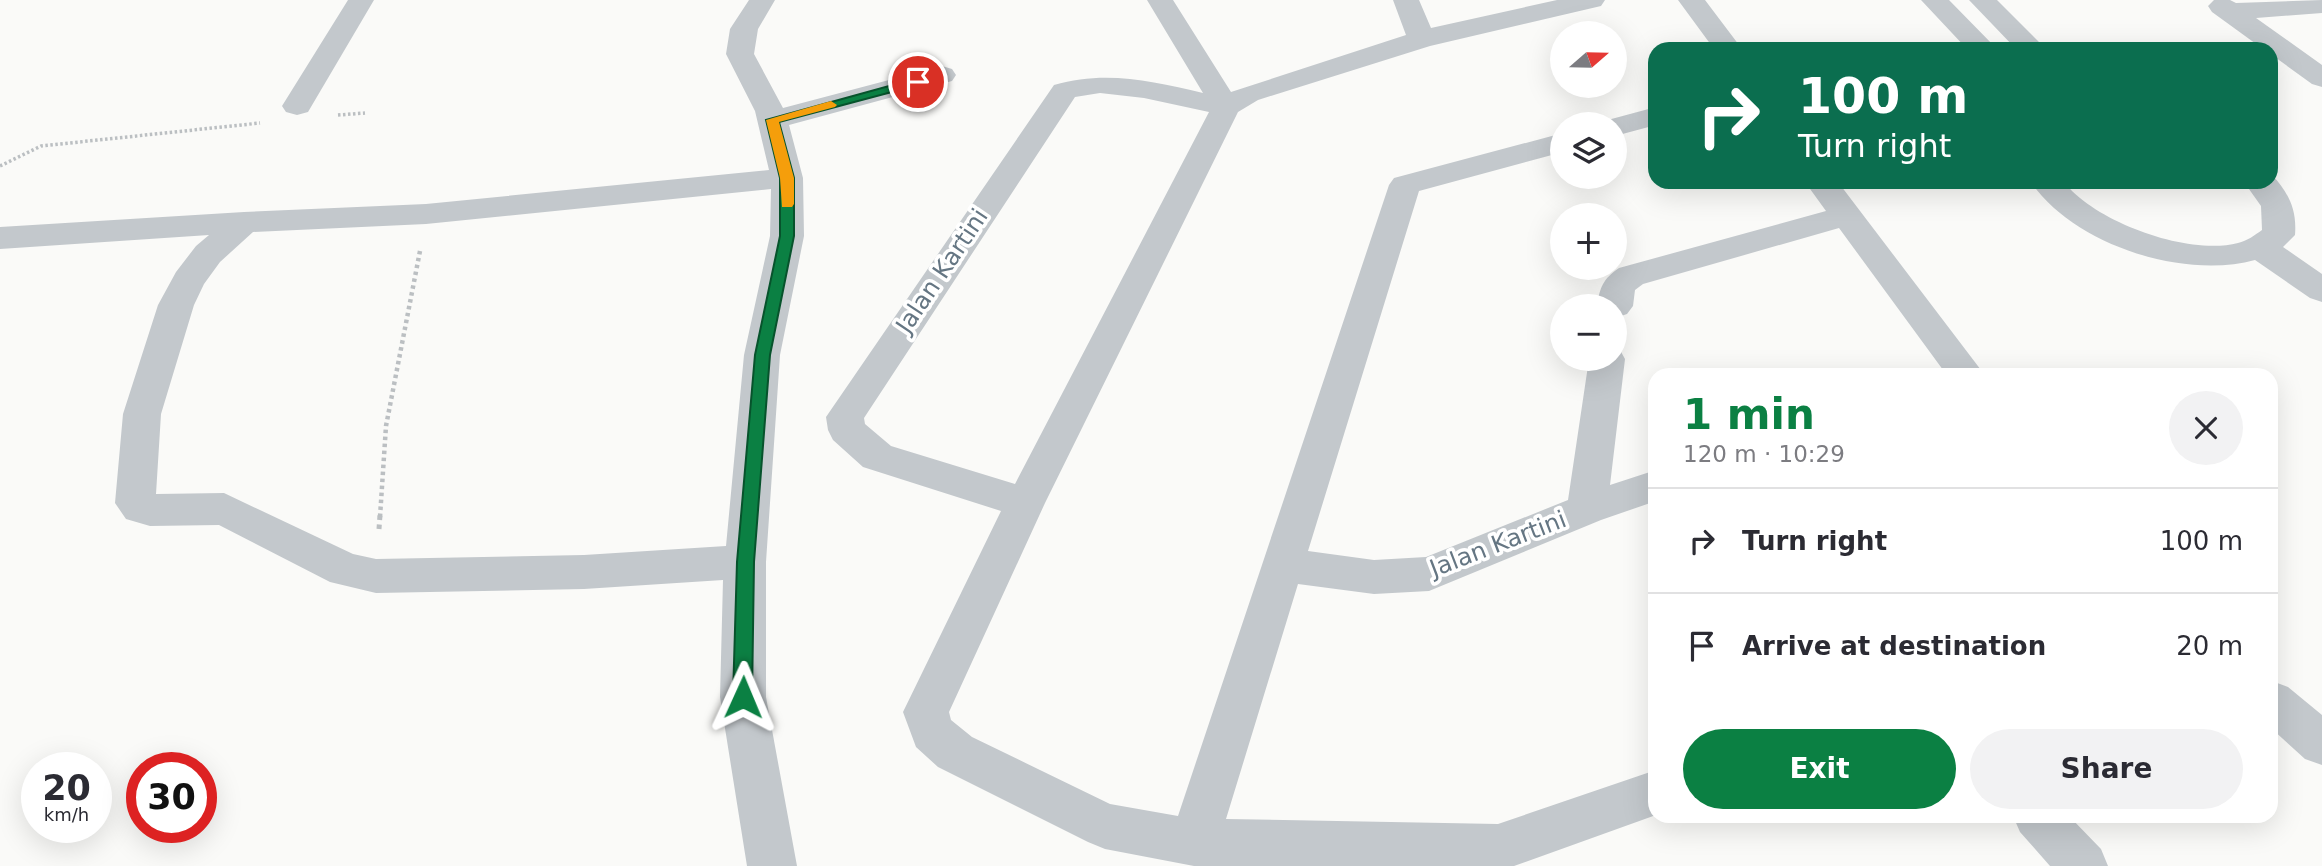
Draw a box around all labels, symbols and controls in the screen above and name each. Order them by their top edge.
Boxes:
north arrow [1550,21,1628,98]
map controls [1550,21,1627,371]
pin [888,52,948,112]
icon: arrive [899,63,937,101]
text: 100 m [1798,68,1968,125]
icon: right [1683,70,1774,161]
button: layers [1550,112,1627,189]
text: Turn right [1798,127,1951,165]
button: + [1550,203,1627,280]
street label: Jalan Kartini [889,204,994,340]
button: − [1550,294,1627,371]
text: 1 min [1683,390,1815,439]
button: close [2169,391,2243,465]
text: 120 m · 10:29 [1683,441,1845,467]
street label: Jalan Kartini [1424,505,1570,584]
icon: right [1683,522,1721,560]
text: Turn right [1742,526,1887,556]
text: 100 m [2160,526,2243,556]
icon: arrive [1683,627,1721,665]
text: Arrive at destination [1742,631,2046,661]
text: 20 m [2176,631,2243,661]
position arrow [706,660,780,734]
button: Exit [1683,729,1956,809]
button: Share [1970,729,2243,809]
speed limit sign: 30 [126,752,217,843]
text: 20 [42,768,91,808]
text: km/h [44,804,89,825]

